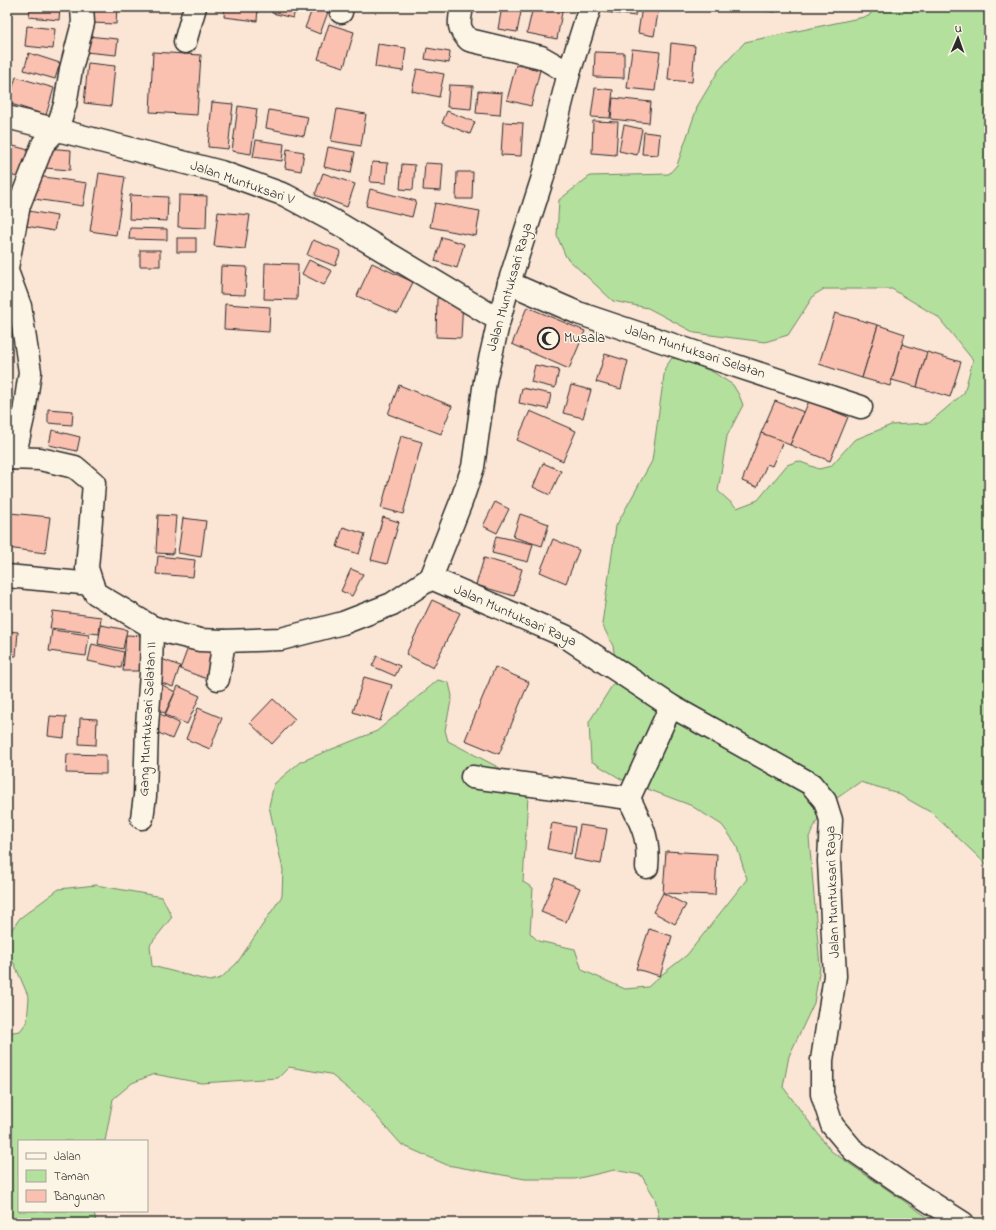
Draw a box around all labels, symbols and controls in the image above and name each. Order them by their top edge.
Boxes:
north arrow [938,18,978,58]
text: U [955,21,962,37]
street label: Jalan Muntuksari V [187,155,297,211]
street label: Jalan Muntuksari Raya [482,220,539,354]
street label: Jalan Muntuksari Selatan [622,319,768,385]
mosque icon: Musala [536,325,562,351]
place label: Musala [564,328,605,349]
street label: Jalan Muntuksari Raya [450,579,580,653]
street label: Gang Muntuksari Selatan II [133,641,164,797]
street label: Jalan Muntuksari Raya [820,825,847,959]
legend [18,1140,148,1212]
text: Jalan [54,1148,81,1166]
text: Taman [54,1168,89,1186]
text: Bangunan [53,1188,105,1207]

